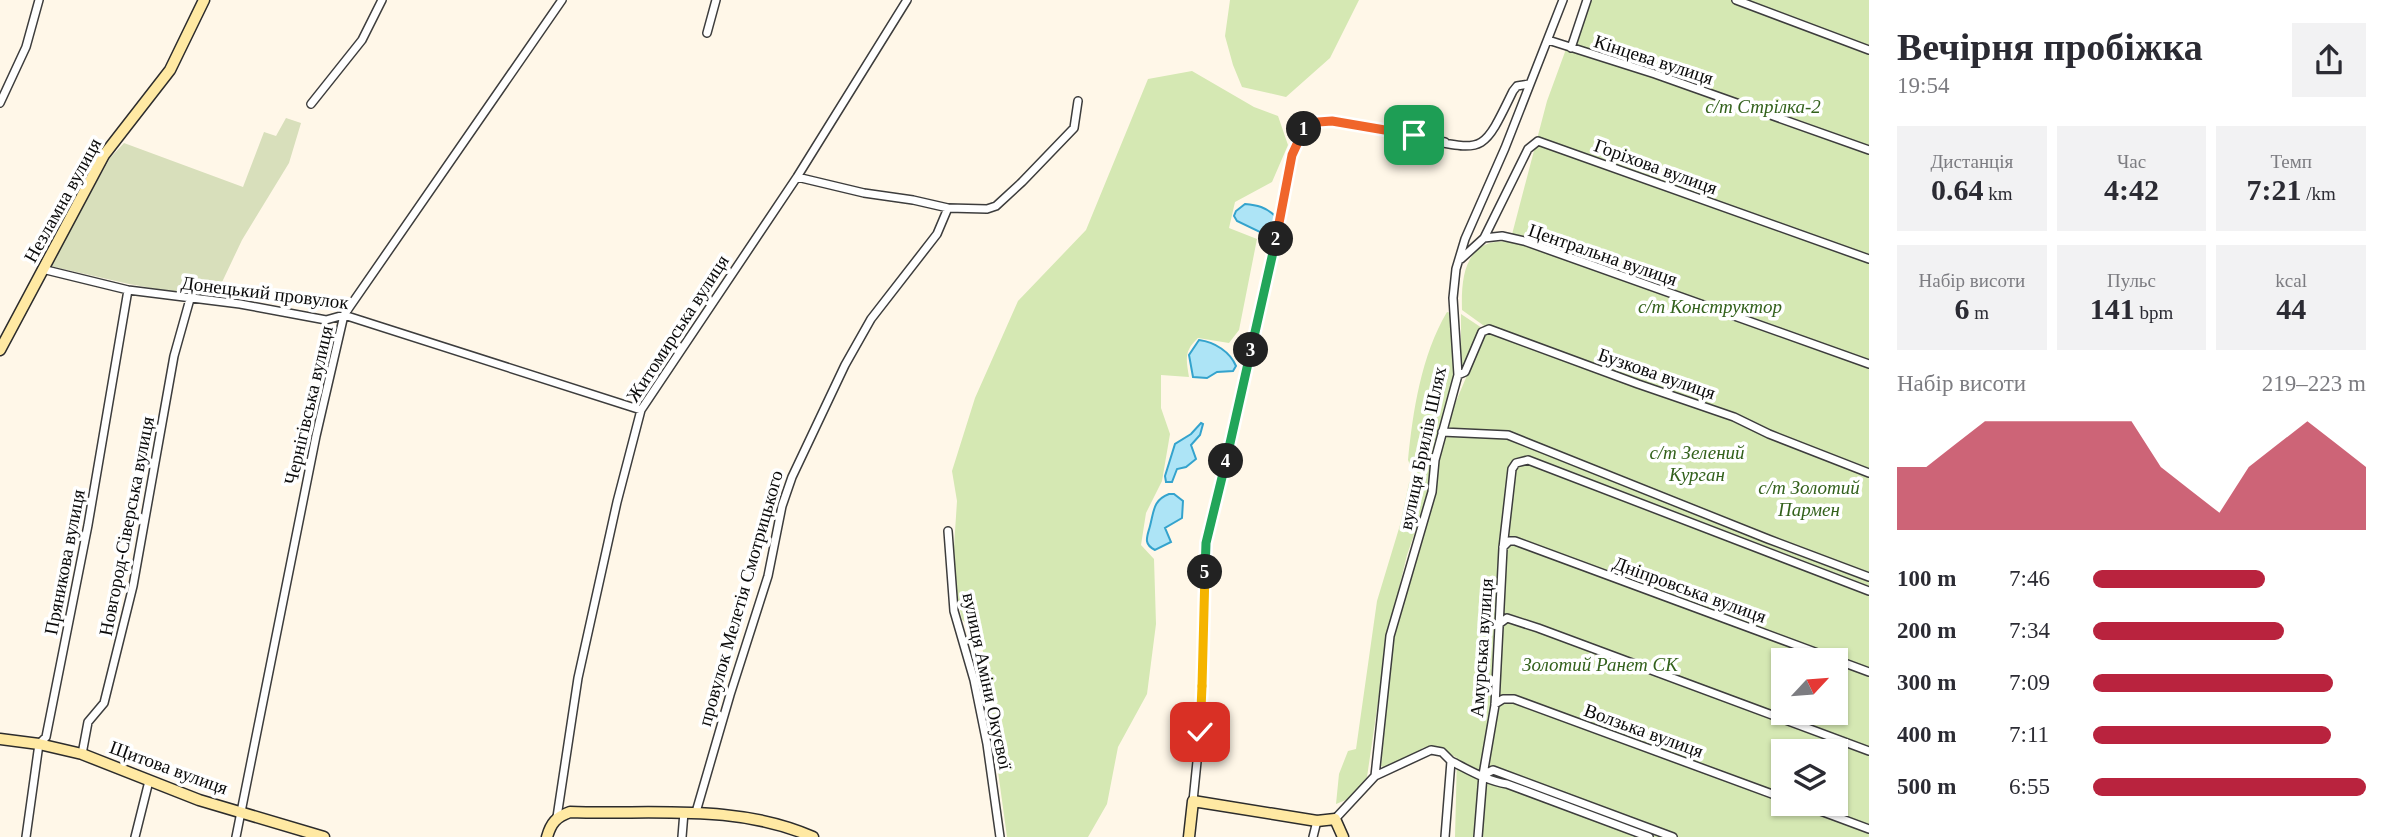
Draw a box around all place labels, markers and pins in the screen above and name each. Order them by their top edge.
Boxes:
pin [1384,105,1444,165]
pin: 1 [1286,111,1322,146]
pin: 2 [1258,222,1294,256]
pin: 3 [1234,332,1268,368]
pin: 4 [1208,444,1244,478]
pin: 5 [1188,554,1222,590]
pin [1170,702,1230,762]

